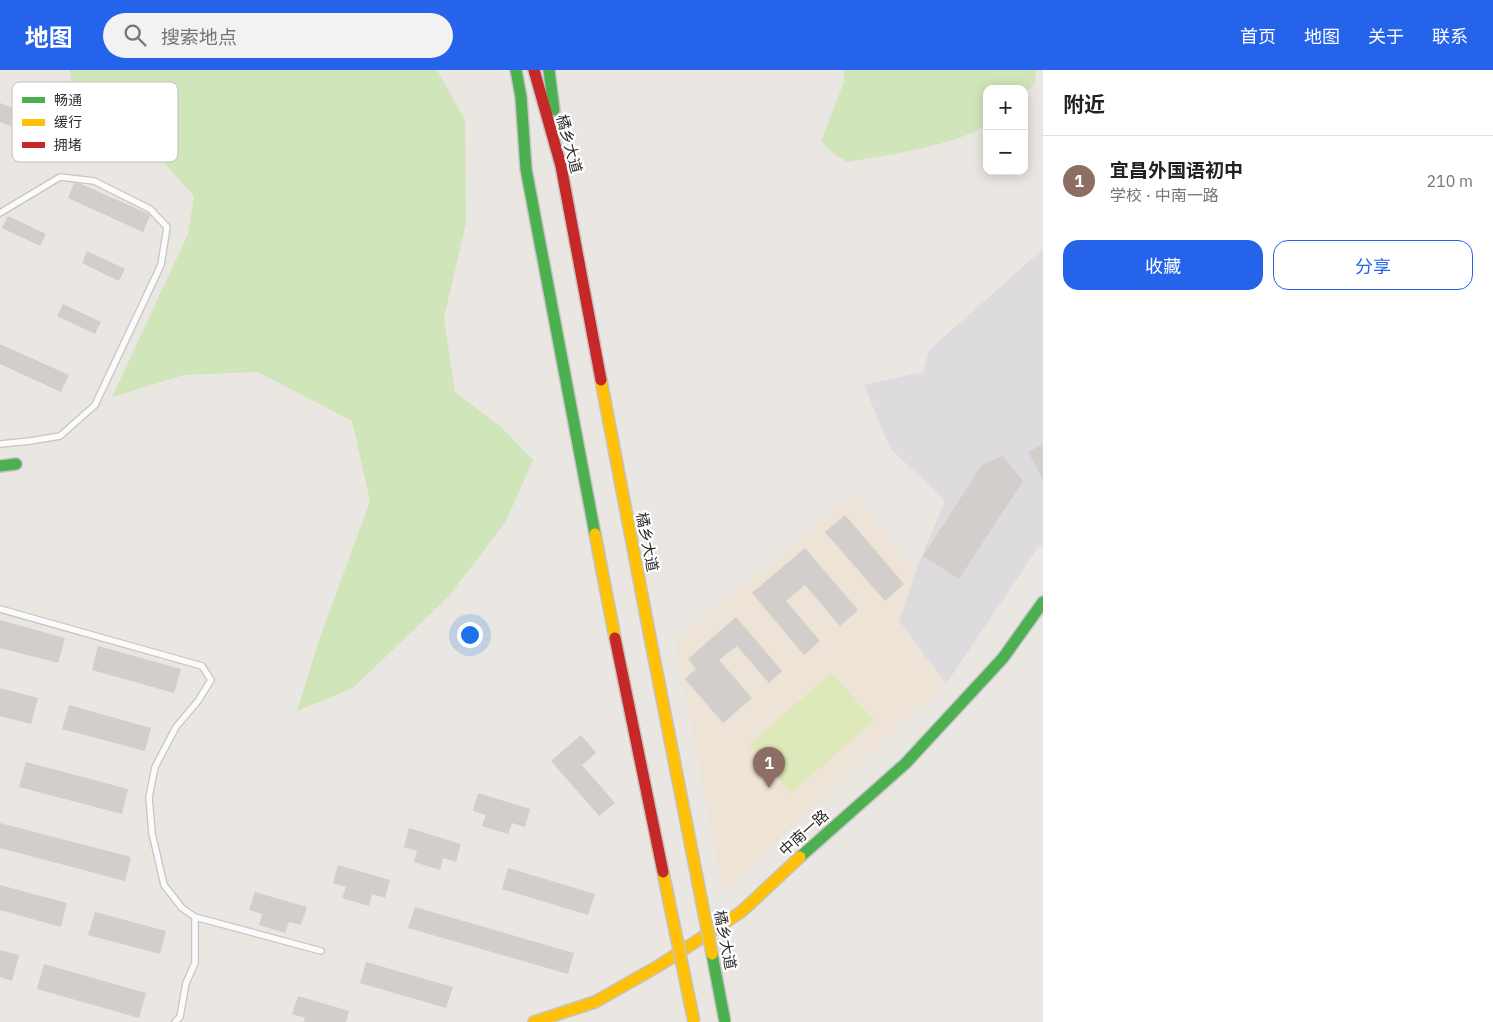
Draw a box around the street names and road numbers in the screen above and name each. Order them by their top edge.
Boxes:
street label: 橘乡大道 [553,112,586,175]
street label: 橘乡大道 [632,511,663,573]
street label: 中南一路 [775,805,832,860]
street label: 橘乡大道 [710,909,741,971]

